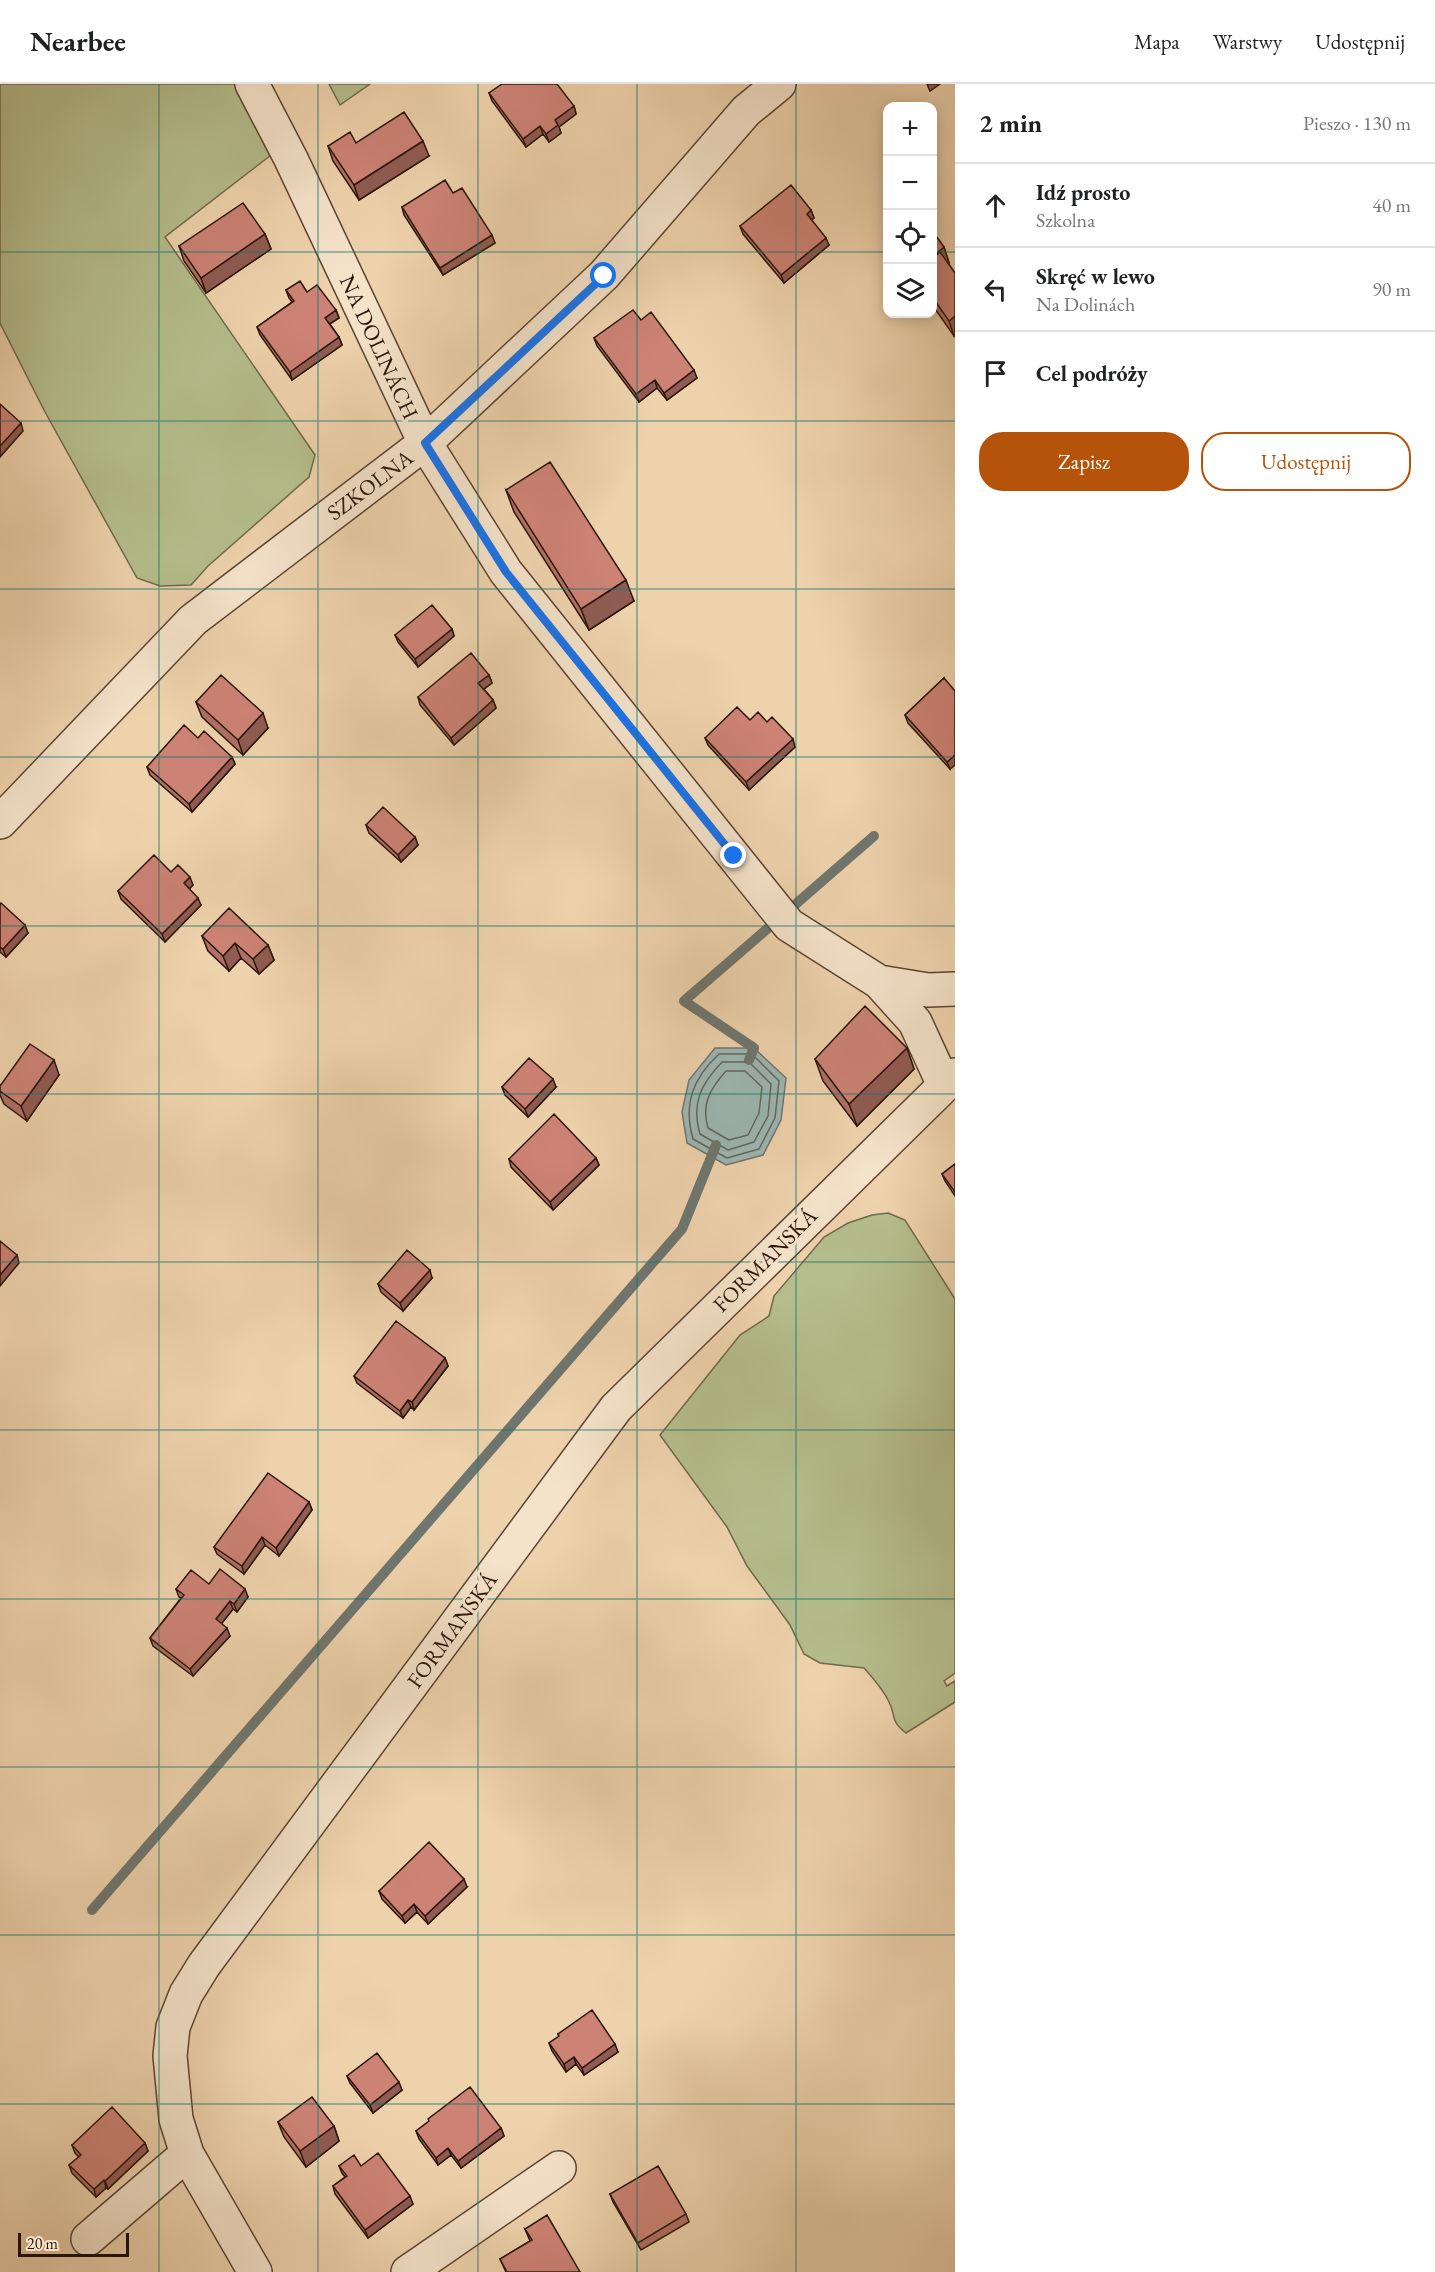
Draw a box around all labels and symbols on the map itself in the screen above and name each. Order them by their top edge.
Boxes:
route start [590,262,616,288]
street label: NA DOLINÁCH [333,270,425,424]
street label: SZKOLNA [321,443,420,527]
route end [720,842,746,868]
street label: FORMANSKÁ [706,1201,824,1319]
street label: FORMANSKÁ [400,1566,504,1694]
scale bar [18,2230,129,2258]

